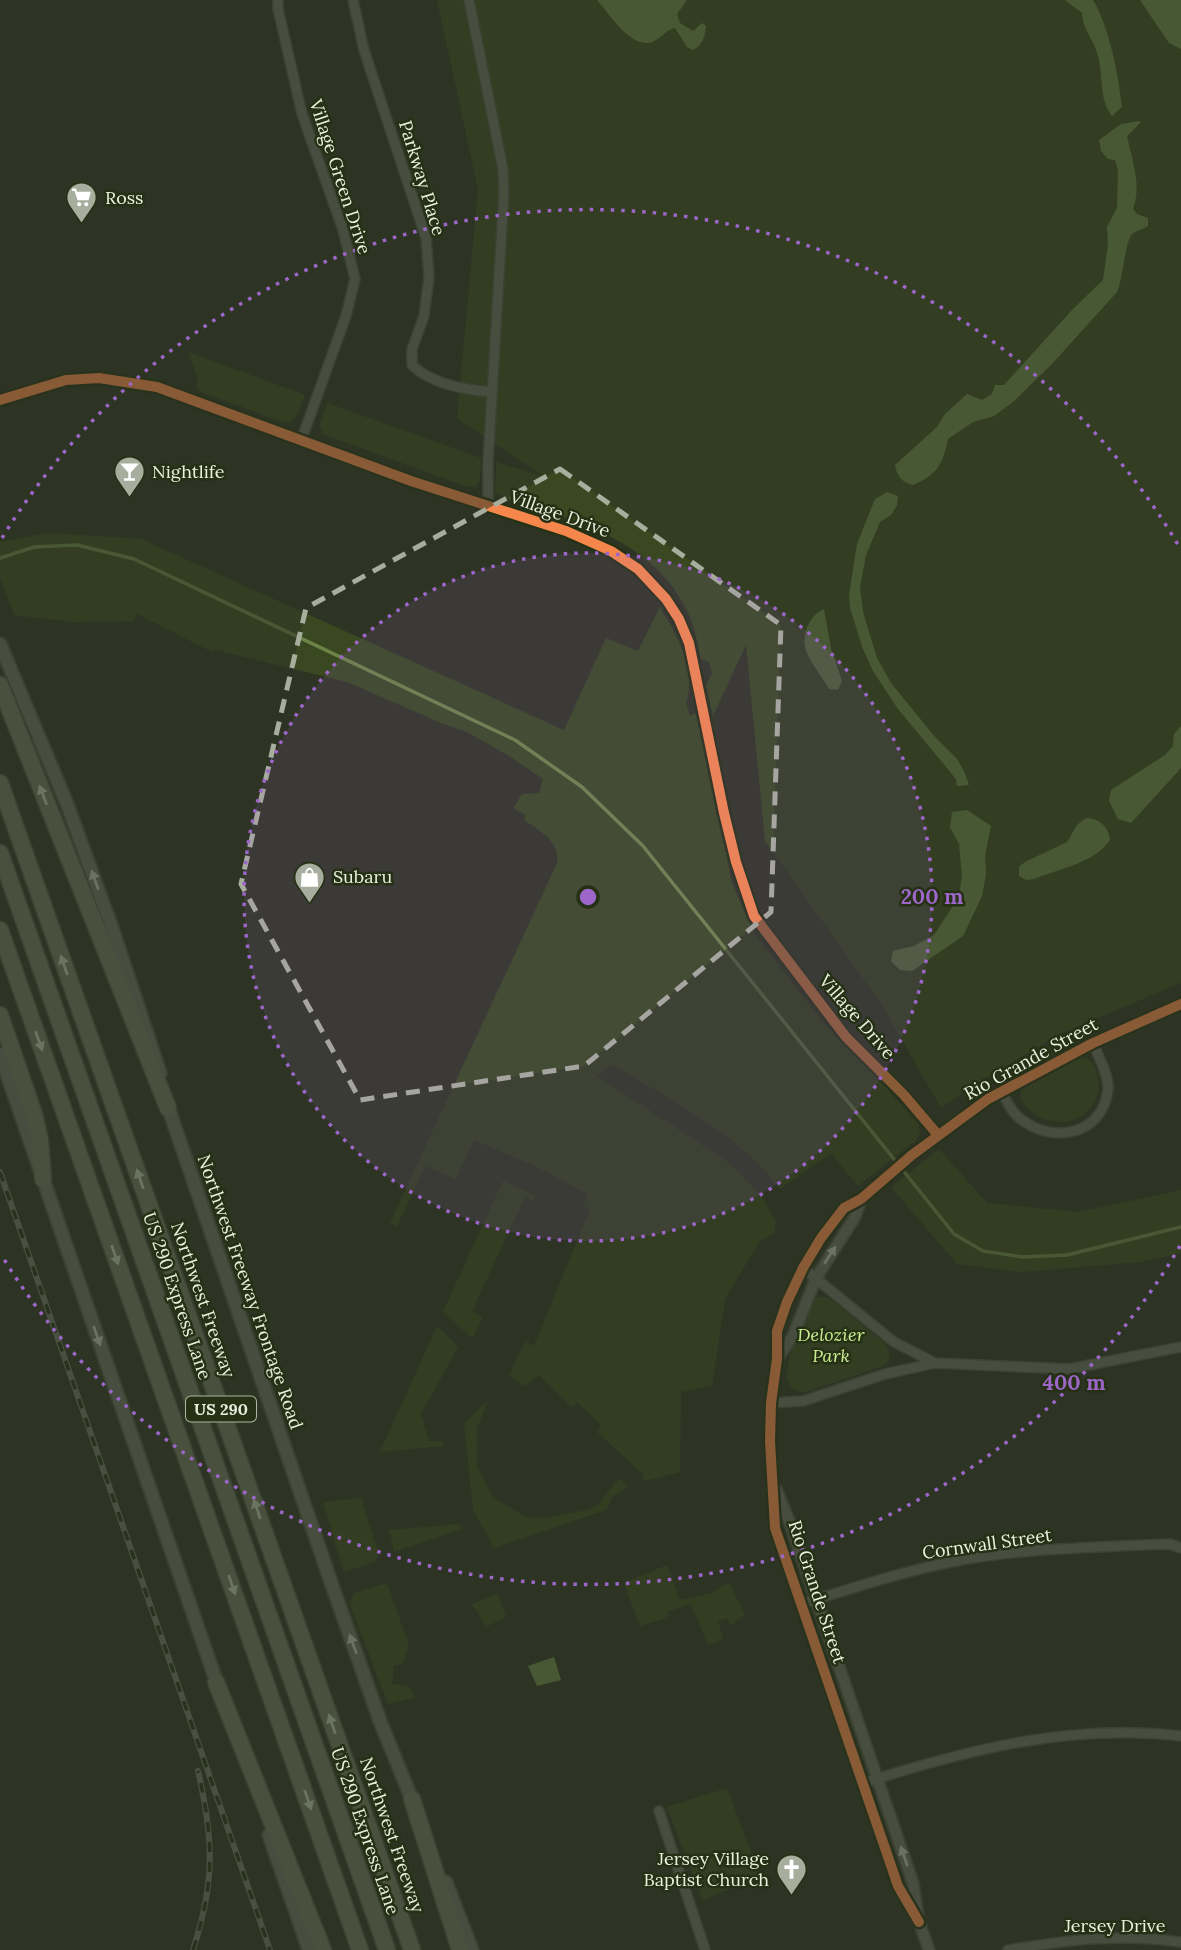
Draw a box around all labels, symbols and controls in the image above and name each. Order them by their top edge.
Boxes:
street label: Village Green Drive [304,96,376,257]
street label: Parkway Place [394,117,451,238]
supermarket icon: Ross [65,181,99,225]
place label: Ross [105,186,143,209]
bar icon: Nightlife [112,455,146,499]
place label: Nightlife [152,460,225,483]
street label: Village Drive [506,484,614,542]
one-way arrow [37,784,48,805]
shop icon: Subaru [293,860,327,904]
place label: Subaru [333,865,392,888]
one-way arrow [89,870,100,891]
text: 200 m [901,883,963,910]
centre of rings [576,885,600,909]
one-way arrow [58,954,69,975]
street label: Village Drive [814,969,901,1064]
street label: Rio Grande Street [960,1012,1102,1105]
one-way arrow [34,1030,45,1051]
street label: Northwest Freeway Frontage Road [193,1152,307,1432]
one-way arrow [134,1169,145,1190]
street label: US 290 Express Lane [138,1209,217,1383]
street label: Northwest Freeway [166,1219,240,1381]
one-way arrow [110,1245,121,1266]
one-way arrow [824,1245,837,1265]
park label: Delozier Park [797,1323,866,1367]
one-way arrow [92,1326,103,1347]
text: 400 m [1042,1369,1106,1396]
road number: US 290 [186,1396,256,1422]
one-way arrow [251,1499,262,1520]
street label: Rio Grande Street [783,1517,852,1667]
street label: Cornwall Street [921,1523,1053,1564]
one-way arrow [227,1575,238,1596]
one-way arrow [347,1634,358,1655]
one-way arrow [326,1713,337,1734]
street label: US 290 Express Lane [326,1744,405,1918]
street label: Northwest Freeway [355,1754,430,1916]
one-way arrow [303,1789,314,1810]
one-way arrow [898,1845,909,1866]
place label: Jersey Village Baptist Church [644,1847,769,1891]
church icon: Jersey Village Baptist Church [775,1852,809,1896]
street label: Jersey Drive [1063,1914,1166,1937]

